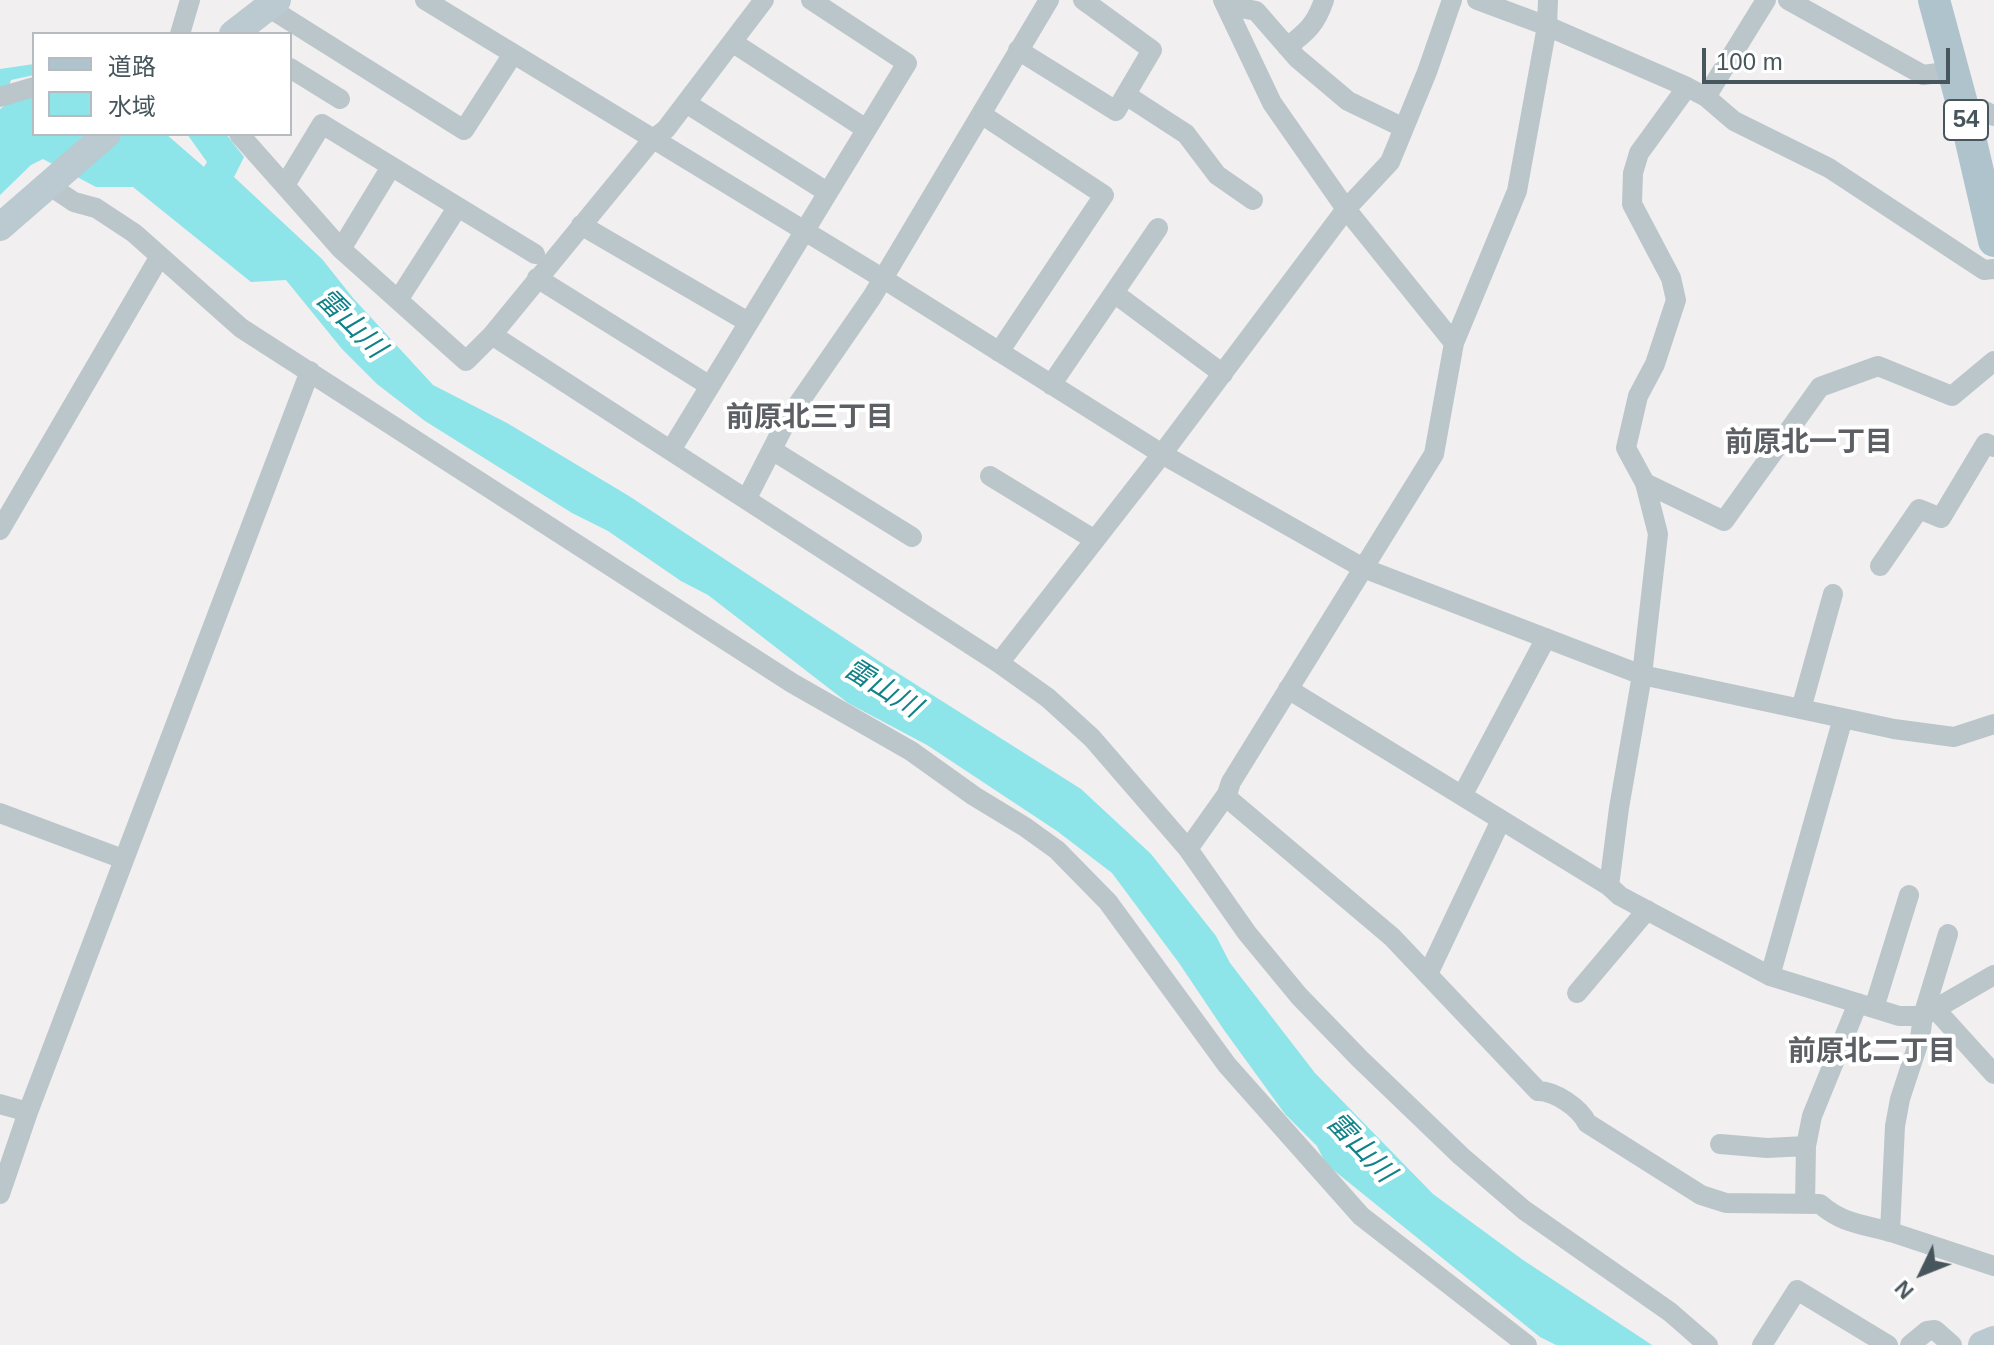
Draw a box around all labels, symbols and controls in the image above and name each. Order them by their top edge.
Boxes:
legend [32,32,292,136]
scale bar [1706,32,1954,82]
text: 100 m [1716,48,1783,75]
text: 道路 [108,53,156,80]
text: 水域 [108,93,156,120]
road number: 54 [1944,100,1988,140]
water label: 雷山川 [308,282,392,366]
district label: 前原北三丁目 [726,401,894,435]
district label: 前原北一丁目 [1725,426,1893,460]
water label: 雷山川 [837,652,927,726]
district label: 前原北二丁目 [1788,1035,1956,1069]
water label: 雷山川 [1319,1106,1401,1190]
north arrow [1882,1233,1962,1313]
text: N [1890,1275,1919,1304]

